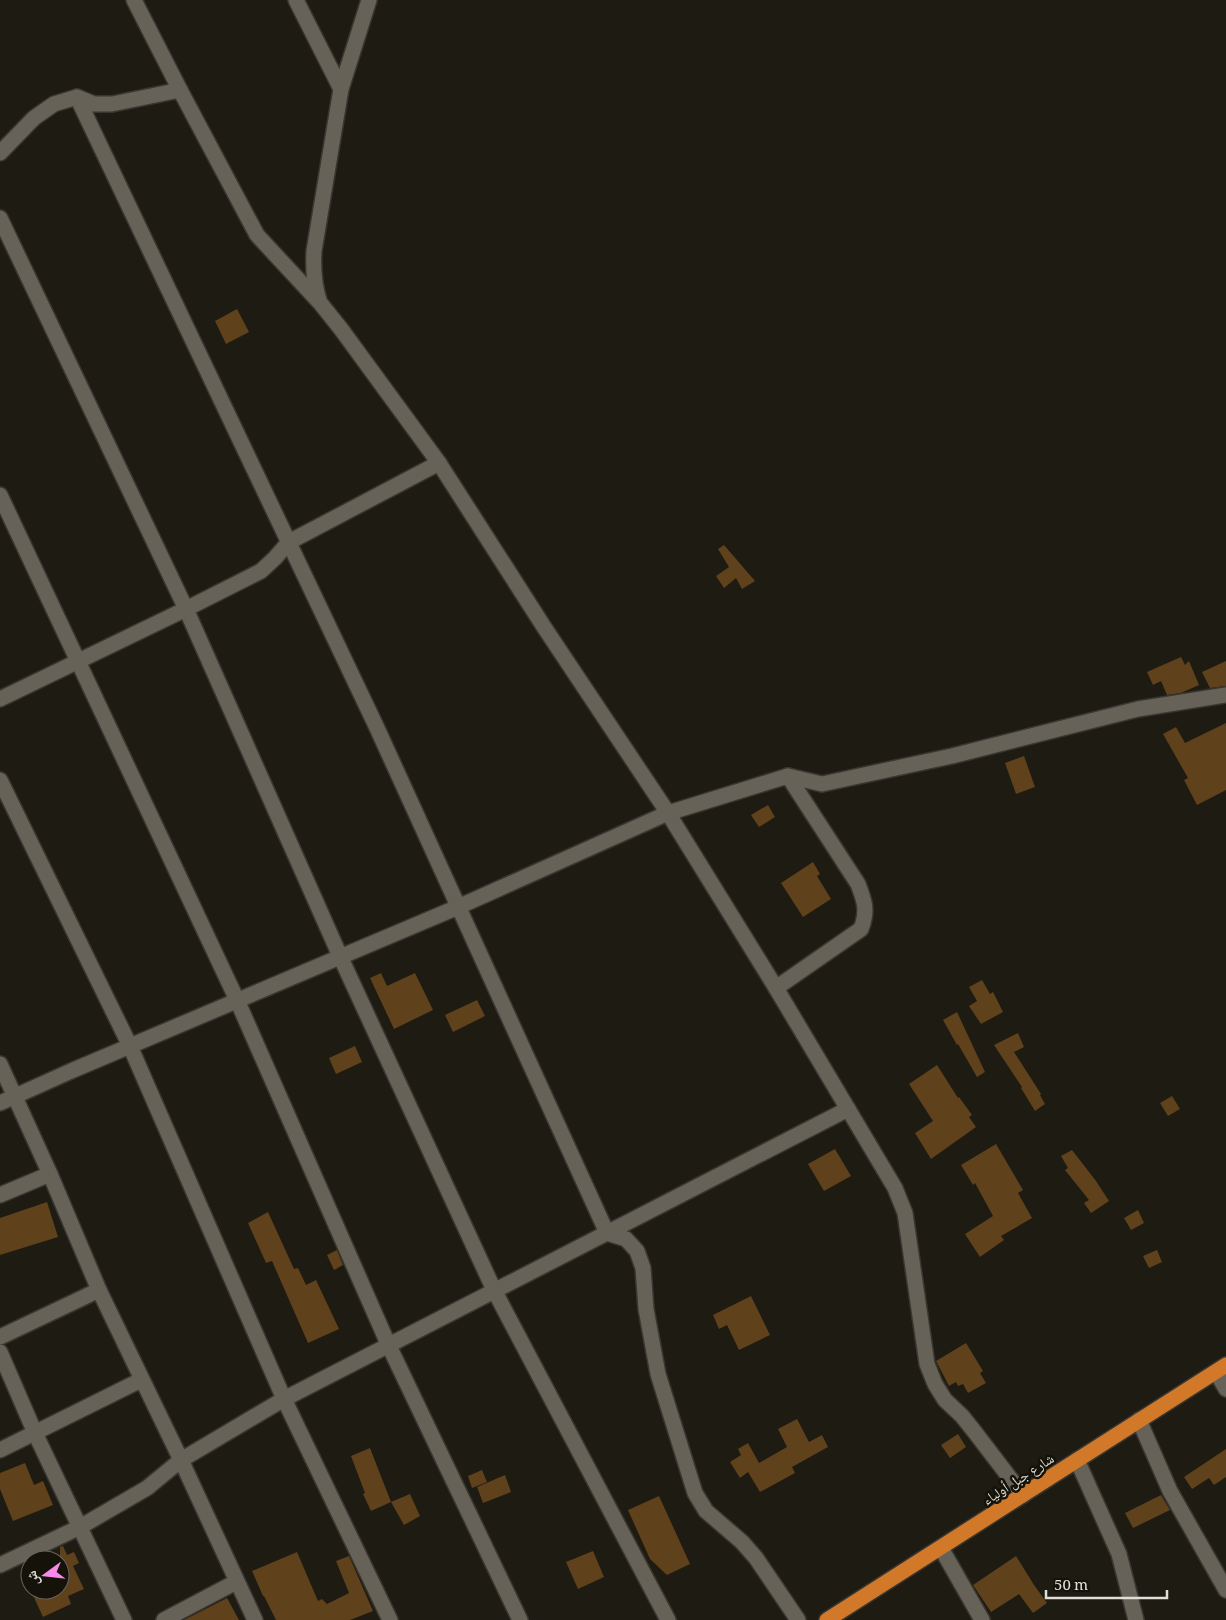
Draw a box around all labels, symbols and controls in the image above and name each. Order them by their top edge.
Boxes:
street label: شارع جبل أولياء [978,1448,1060,1513]
north arrow [20,1550,70,1600]
text: ش [21,1567,48,1588]
scale bar [1046,1568,1167,1600]
text: 50 m [1054,1574,1088,1600]

